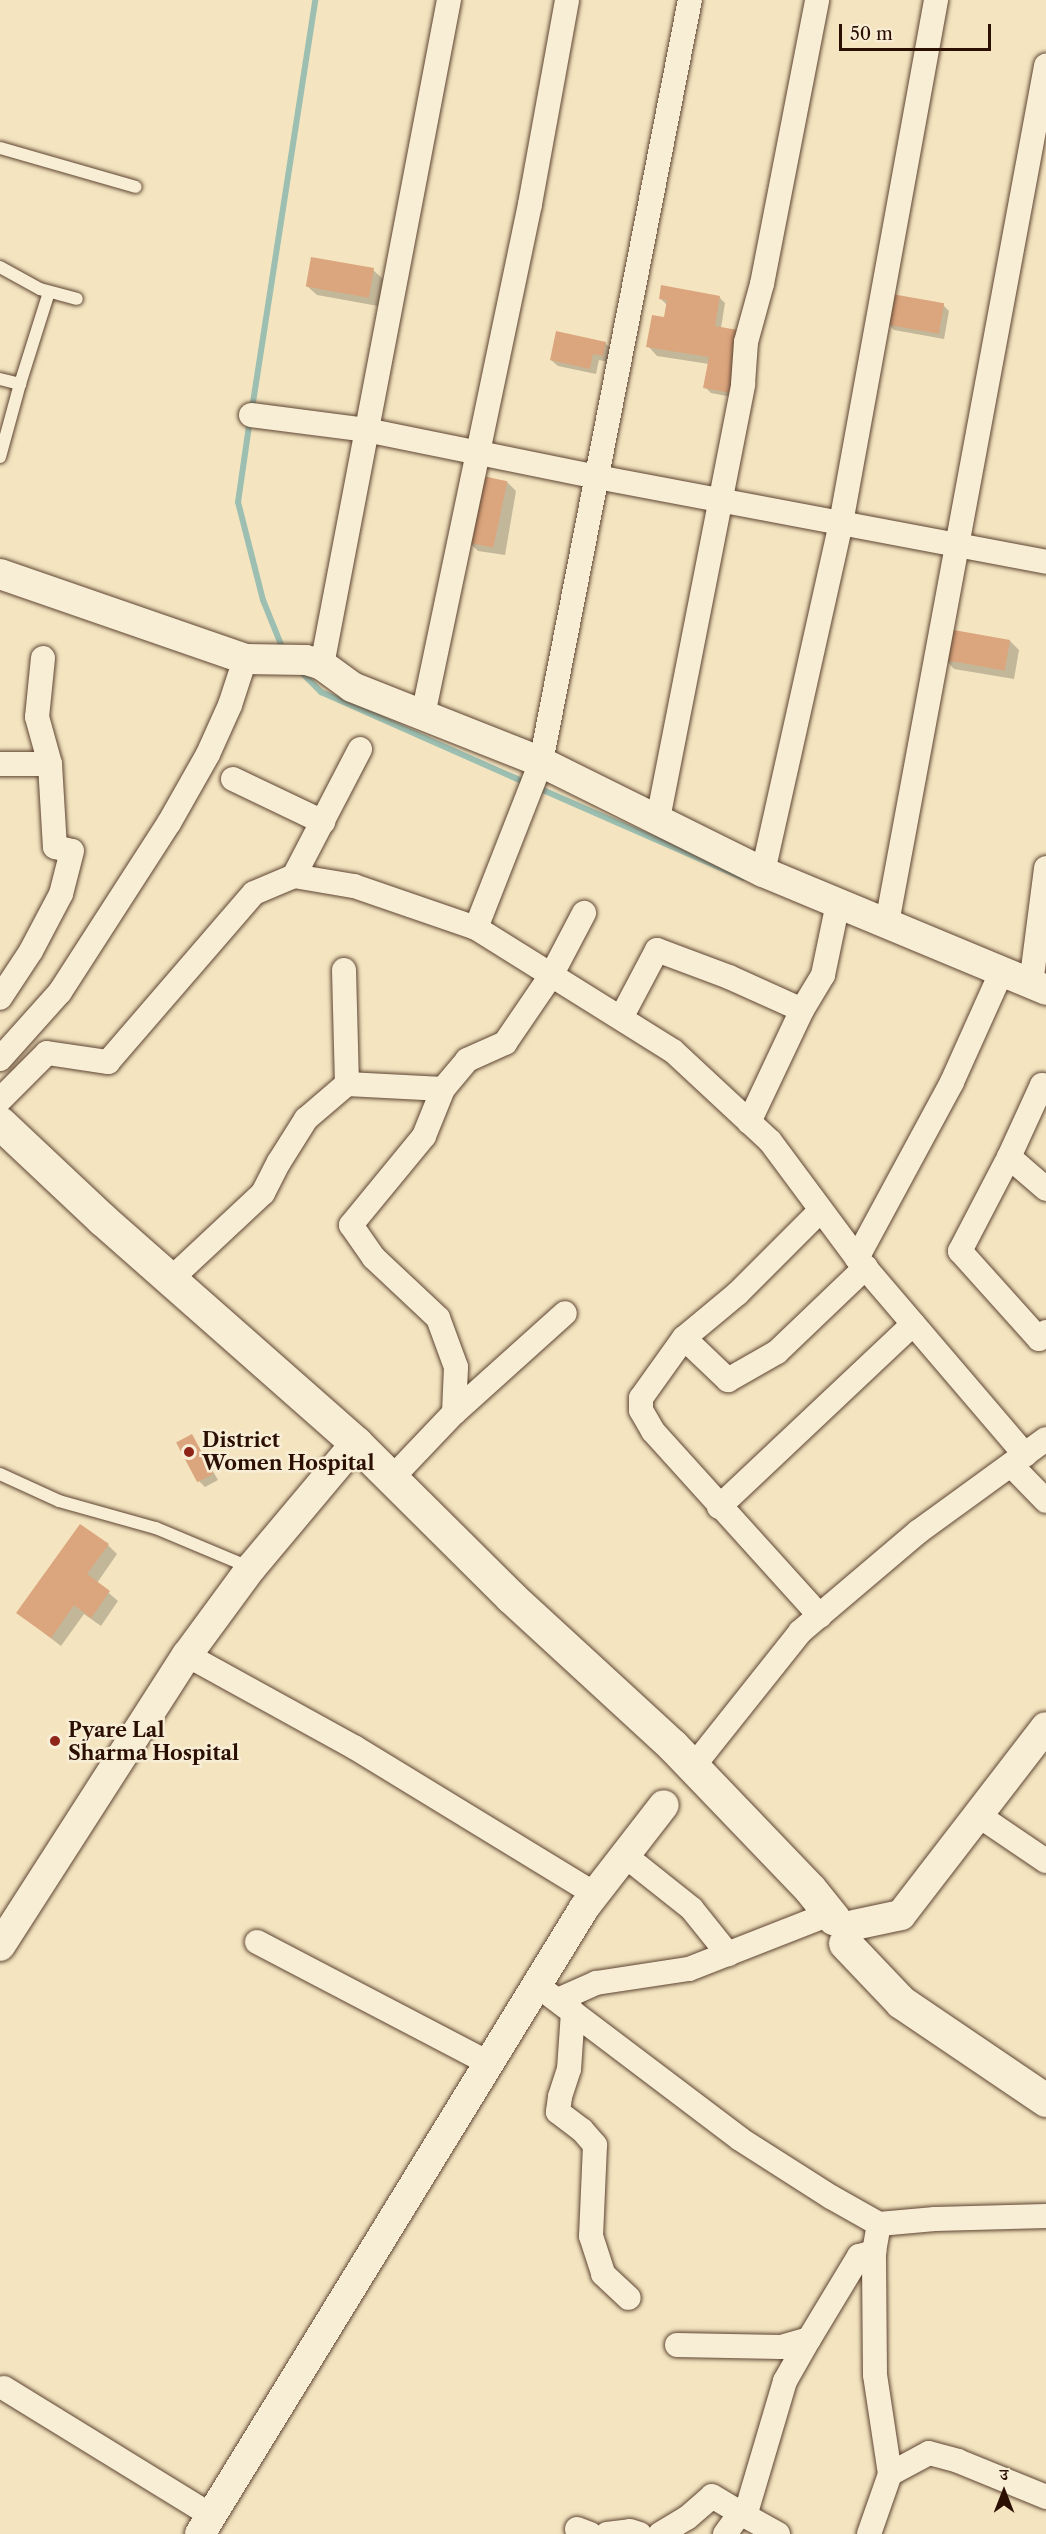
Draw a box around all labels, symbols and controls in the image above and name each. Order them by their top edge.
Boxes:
scale bar [842,12,994,50]
text: 50 m [850,23,893,45]
place label: District Women Hospital [202,1428,374,1475]
marker: District Women Hospital [180,1443,198,1461]
place label: Pyare Lal Sharma Hospital [68,1718,239,1765]
marker: Pyare Lal Sharma Hospital [46,1732,64,1750]
north arrow [974,2462,1034,2522]
text: उ [1000,2464,1008,2484]

